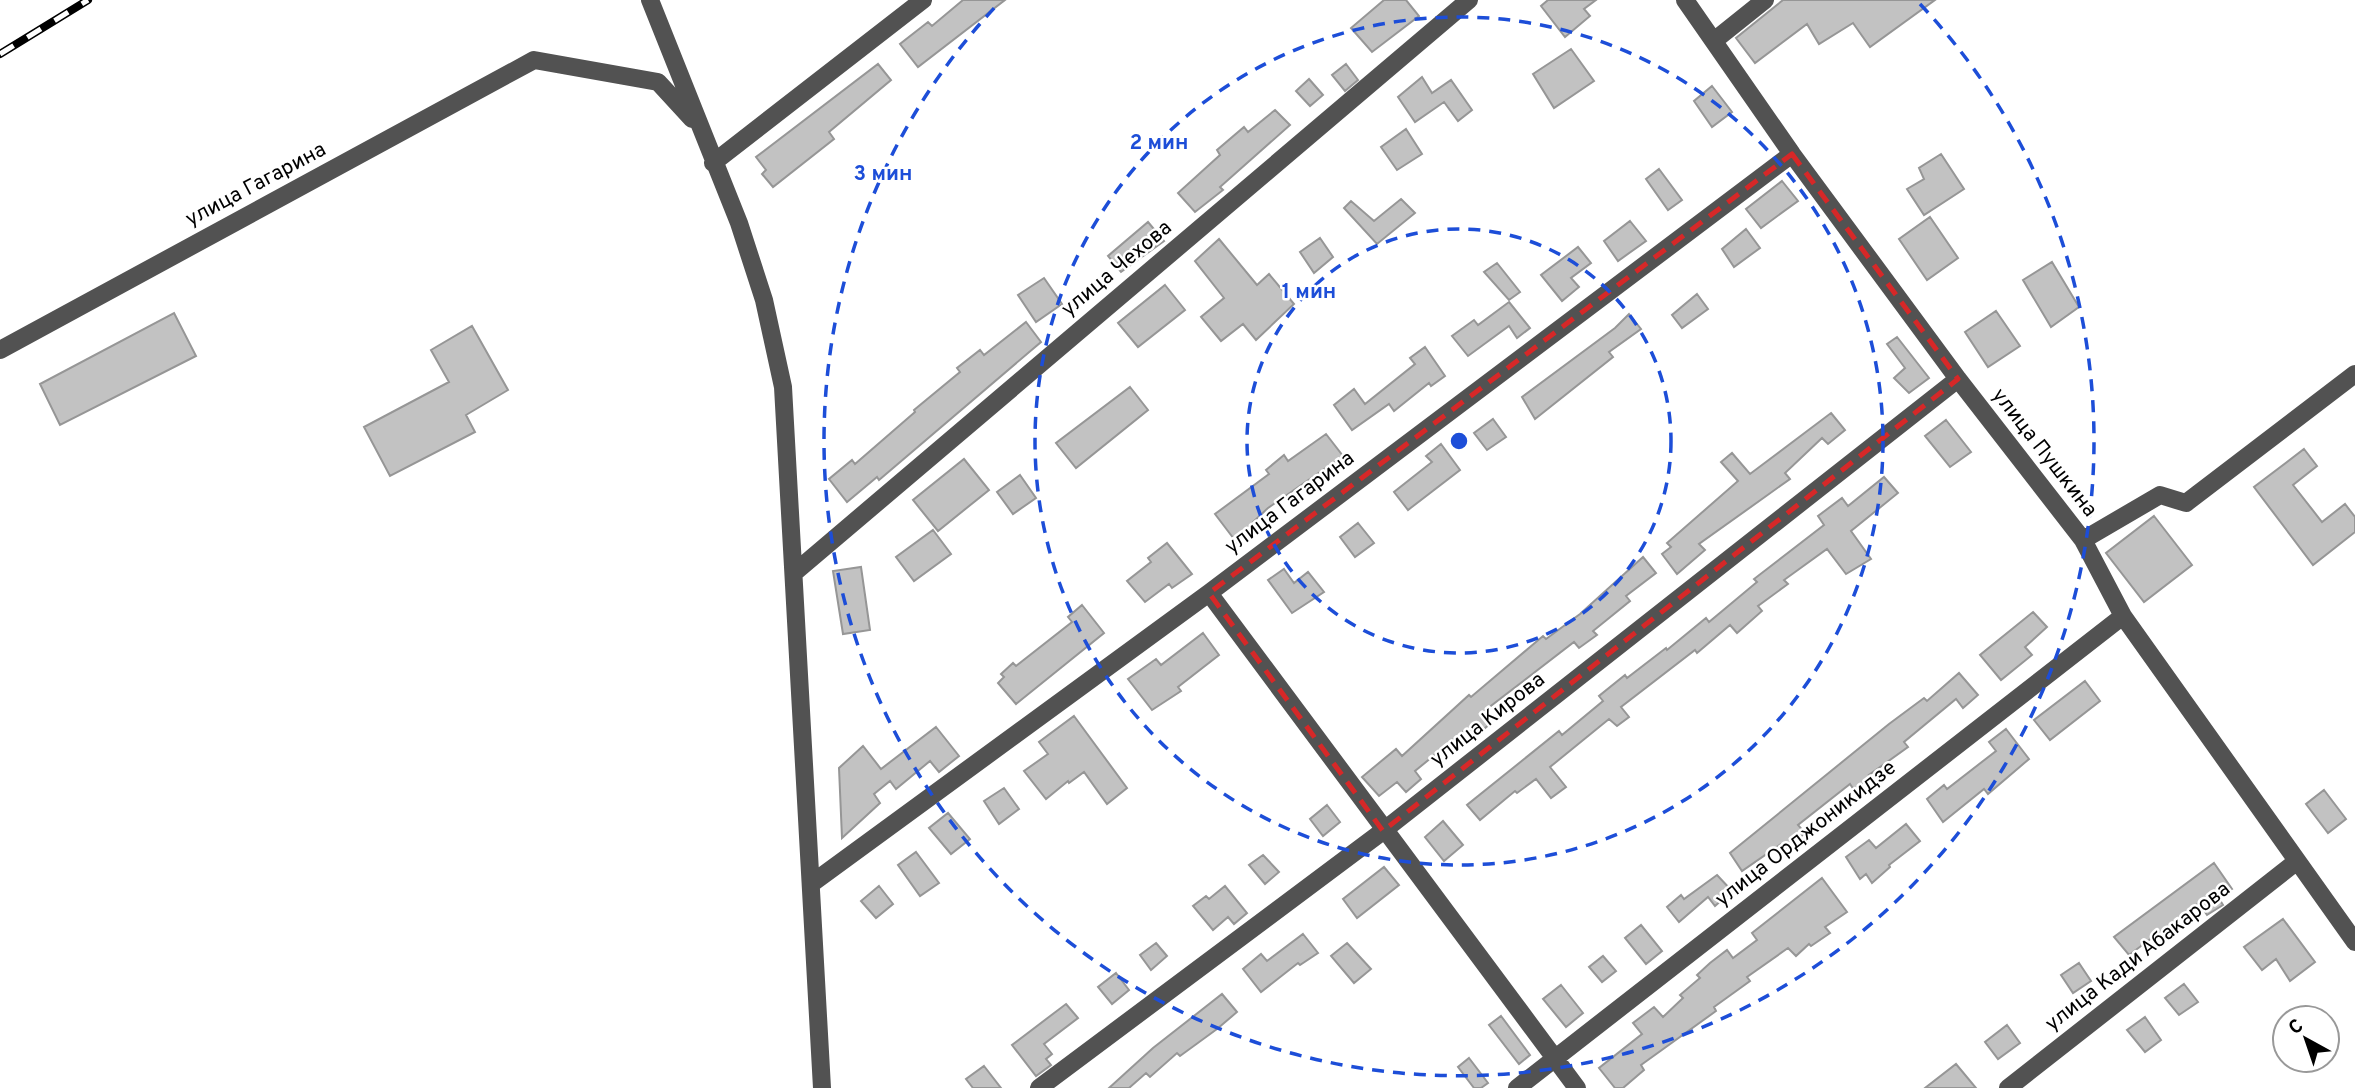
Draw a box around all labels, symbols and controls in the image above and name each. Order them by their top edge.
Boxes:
text: 2 мин [1129,130,1189,157]
street label: улица Гагарина [181,137,331,233]
text: 3 мин [854,161,912,188]
street label: улица Чехова [1056,215,1178,323]
text: 1 мин [1282,279,1336,306]
street label: улица Пушкина [1985,383,2103,523]
centre of rings [1447,429,1471,453]
street label: улица Гагарина [1220,445,1360,561]
street label: улица Кирова [1425,667,1551,773]
street label: улица Орджоникидзе [1710,755,1902,913]
street label: улица Кади Абакарова [2040,876,2236,1038]
north arrow [2271,1004,2341,1074]
text: С [2284,1014,2309,1041]

